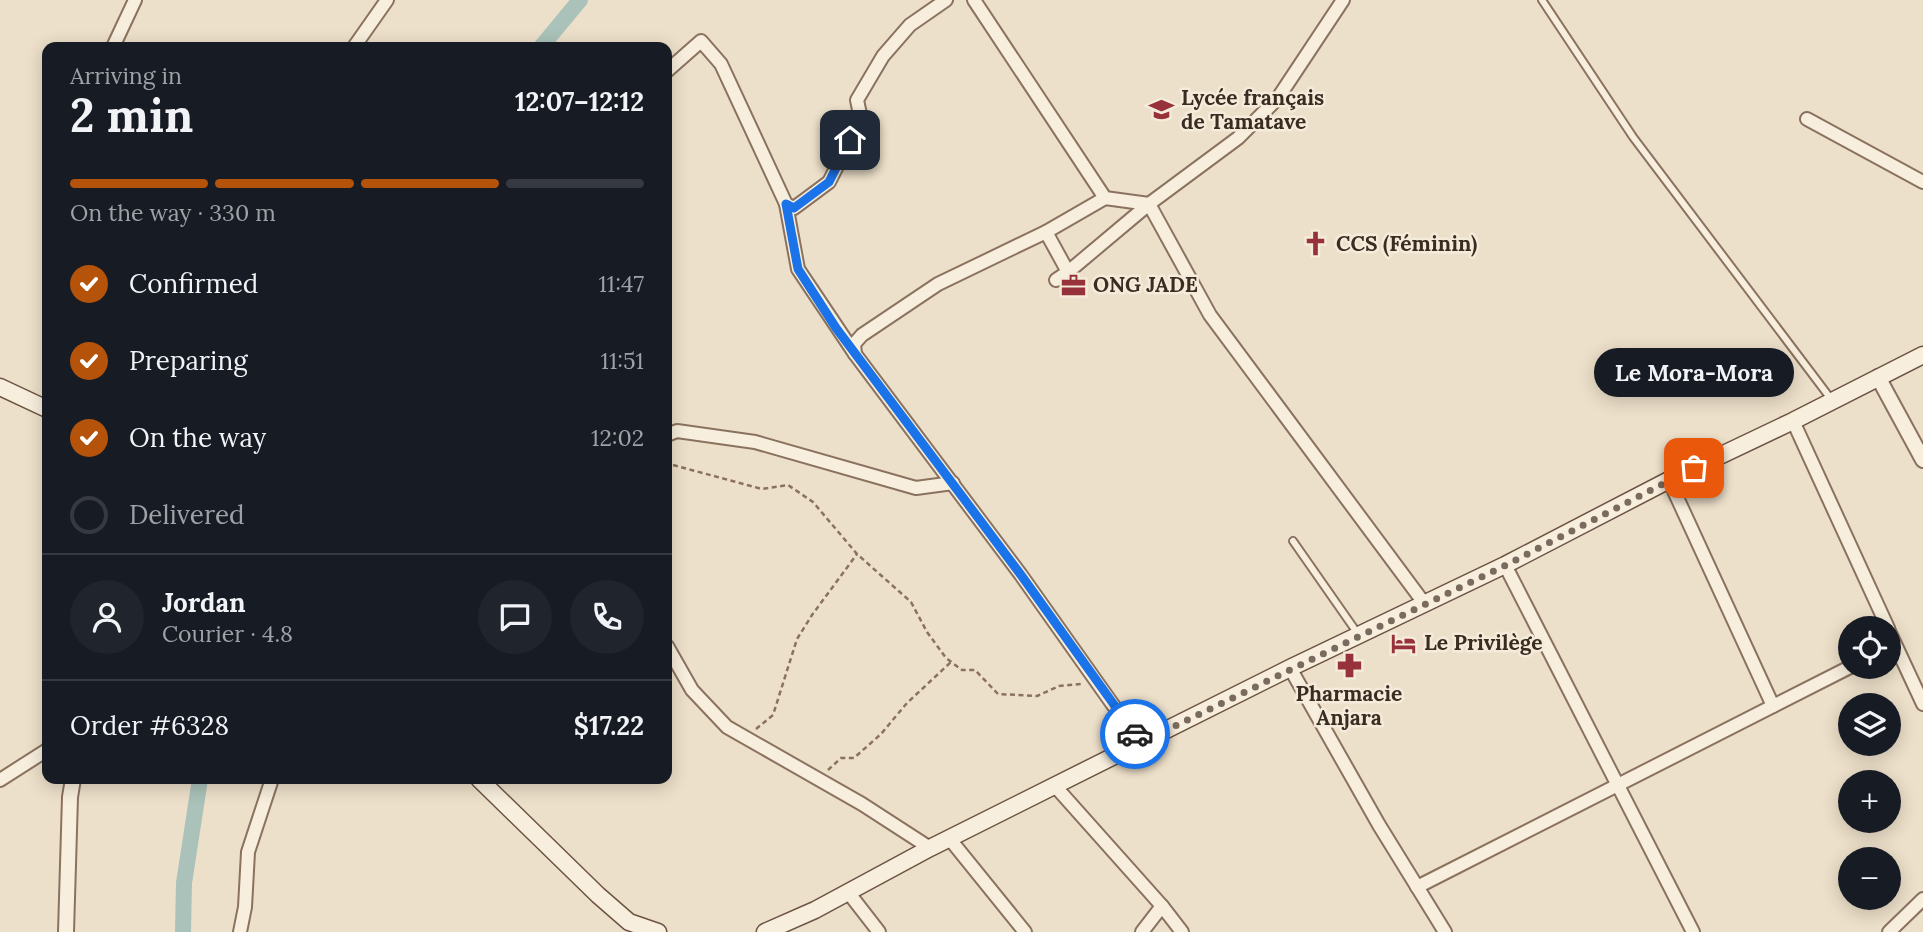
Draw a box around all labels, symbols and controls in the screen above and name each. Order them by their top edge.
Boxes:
text: Arriving in [70,61,182,90]
place label: Lycée français de Tamatave [1181,84,1324,135]
text: 12:07–12:12 [515,85,644,118]
text: 2 min [70,86,193,145]
school or university icon: Lycée français de Tamatave [1147,96,1175,124]
pin [820,110,880,170]
icon: home [831,121,869,159]
text: On the way · 330 m [70,198,276,227]
church icon: CCS (Féminin) [1302,230,1330,258]
place label: CCS (Féminin) [1336,230,1477,257]
icon: check [70,265,108,303]
text: Confirmed [129,267,258,300]
text: 11:47 [598,269,644,298]
office icon: ONG JADE [1059,271,1087,299]
place label: ONG JADE [1093,271,1198,298]
icon: check [70,342,108,380]
text: Preparing [129,344,248,377]
text: 11:51 [601,346,644,375]
callout: Le Mora-Mora [1594,349,1794,398]
text: Le Mora-Mora [1615,358,1773,387]
icon: check [70,419,108,457]
text: On the way [129,421,266,454]
text: 12:02 [591,423,644,452]
pin [1664,438,1724,498]
icon: bag [1675,449,1713,487]
text: Delivered [129,498,245,531]
button: person [70,580,144,654]
button: chat [478,580,552,654]
button: phone [570,580,644,654]
text: Jordan [162,586,246,619]
map controls [1838,616,1901,910]
button: locate [1838,616,1901,679]
text: Courier · 4.8 [162,619,293,648]
hotel icon: Le Privilège [1390,629,1418,657]
place label: Le Privilège [1424,629,1543,656]
pharmacy icon: Pharmacie Anjara [1335,651,1363,679]
place label: Pharmacie Anjara [1296,680,1402,731]
button: layers [1838,693,1901,756]
courier [1100,699,1170,769]
text: Order #6328 [70,709,229,742]
text: $17.22 [574,709,644,742]
icon: car [1116,715,1154,753]
button: + [1838,770,1901,833]
button: − [1838,847,1901,910]

